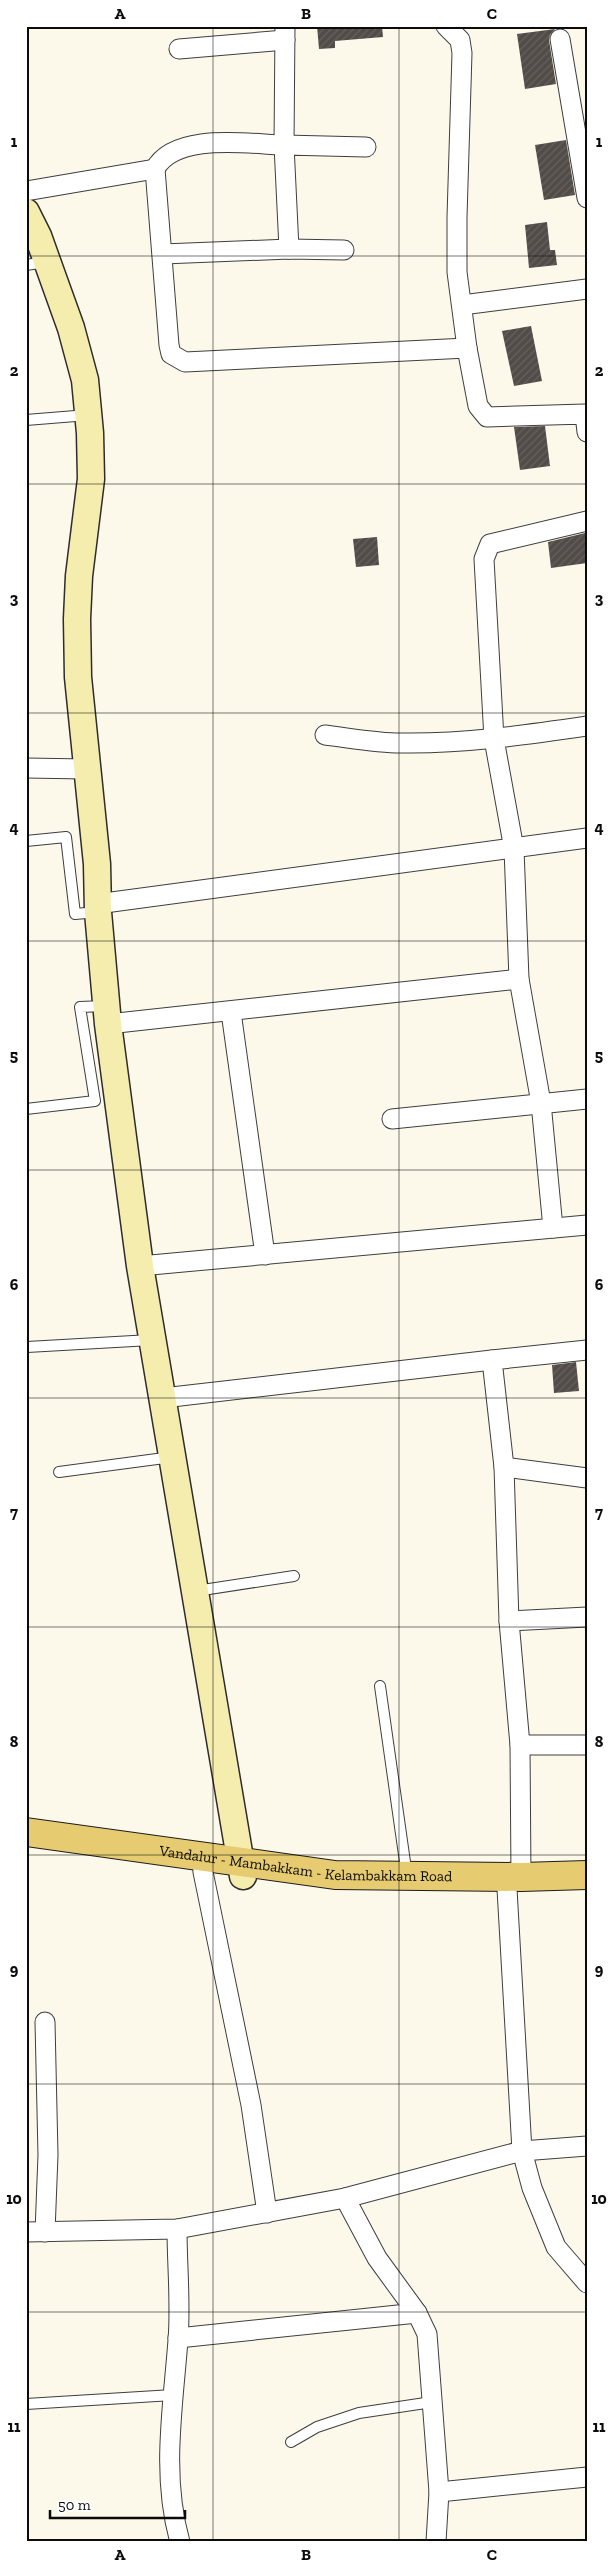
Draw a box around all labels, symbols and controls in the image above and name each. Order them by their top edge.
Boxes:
text: A [115,4,126,23]
text: B [301,4,311,23]
text: C [487,4,497,23]
text: 1 [11,132,18,151]
text: 1 [596,132,603,151]
text: 2 [10,361,19,380]
text: 2 [595,361,604,380]
text: 3 [10,589,19,608]
text: 3 [595,589,604,608]
text: 4 [9,818,19,837]
text: 4 [594,818,604,837]
text: 5 [10,1046,18,1065]
text: 5 [595,1046,603,1065]
text: 6 [10,1275,19,1294]
text: 6 [595,1275,604,1294]
text: 7 [10,1503,18,1522]
text: 7 [595,1503,603,1522]
text: 8 [10,1732,19,1751]
text: 8 [595,1732,604,1751]
street label: Vandalur - Mambakkam - Kelambakkam Road [157,1842,453,1885]
text: 9 [10,1960,19,1979]
text: 9 [595,1960,604,1979]
text: 10 [6,2189,22,2208]
text: 10 [591,2189,607,2208]
text: 11 [8,2417,21,2436]
text: 11 [593,2417,606,2436]
scale bar [50,2488,185,2520]
text: 50 m [58,2496,91,2514]
text: A [115,2545,126,2564]
text: B [301,2545,311,2564]
text: C [487,2545,497,2564]

